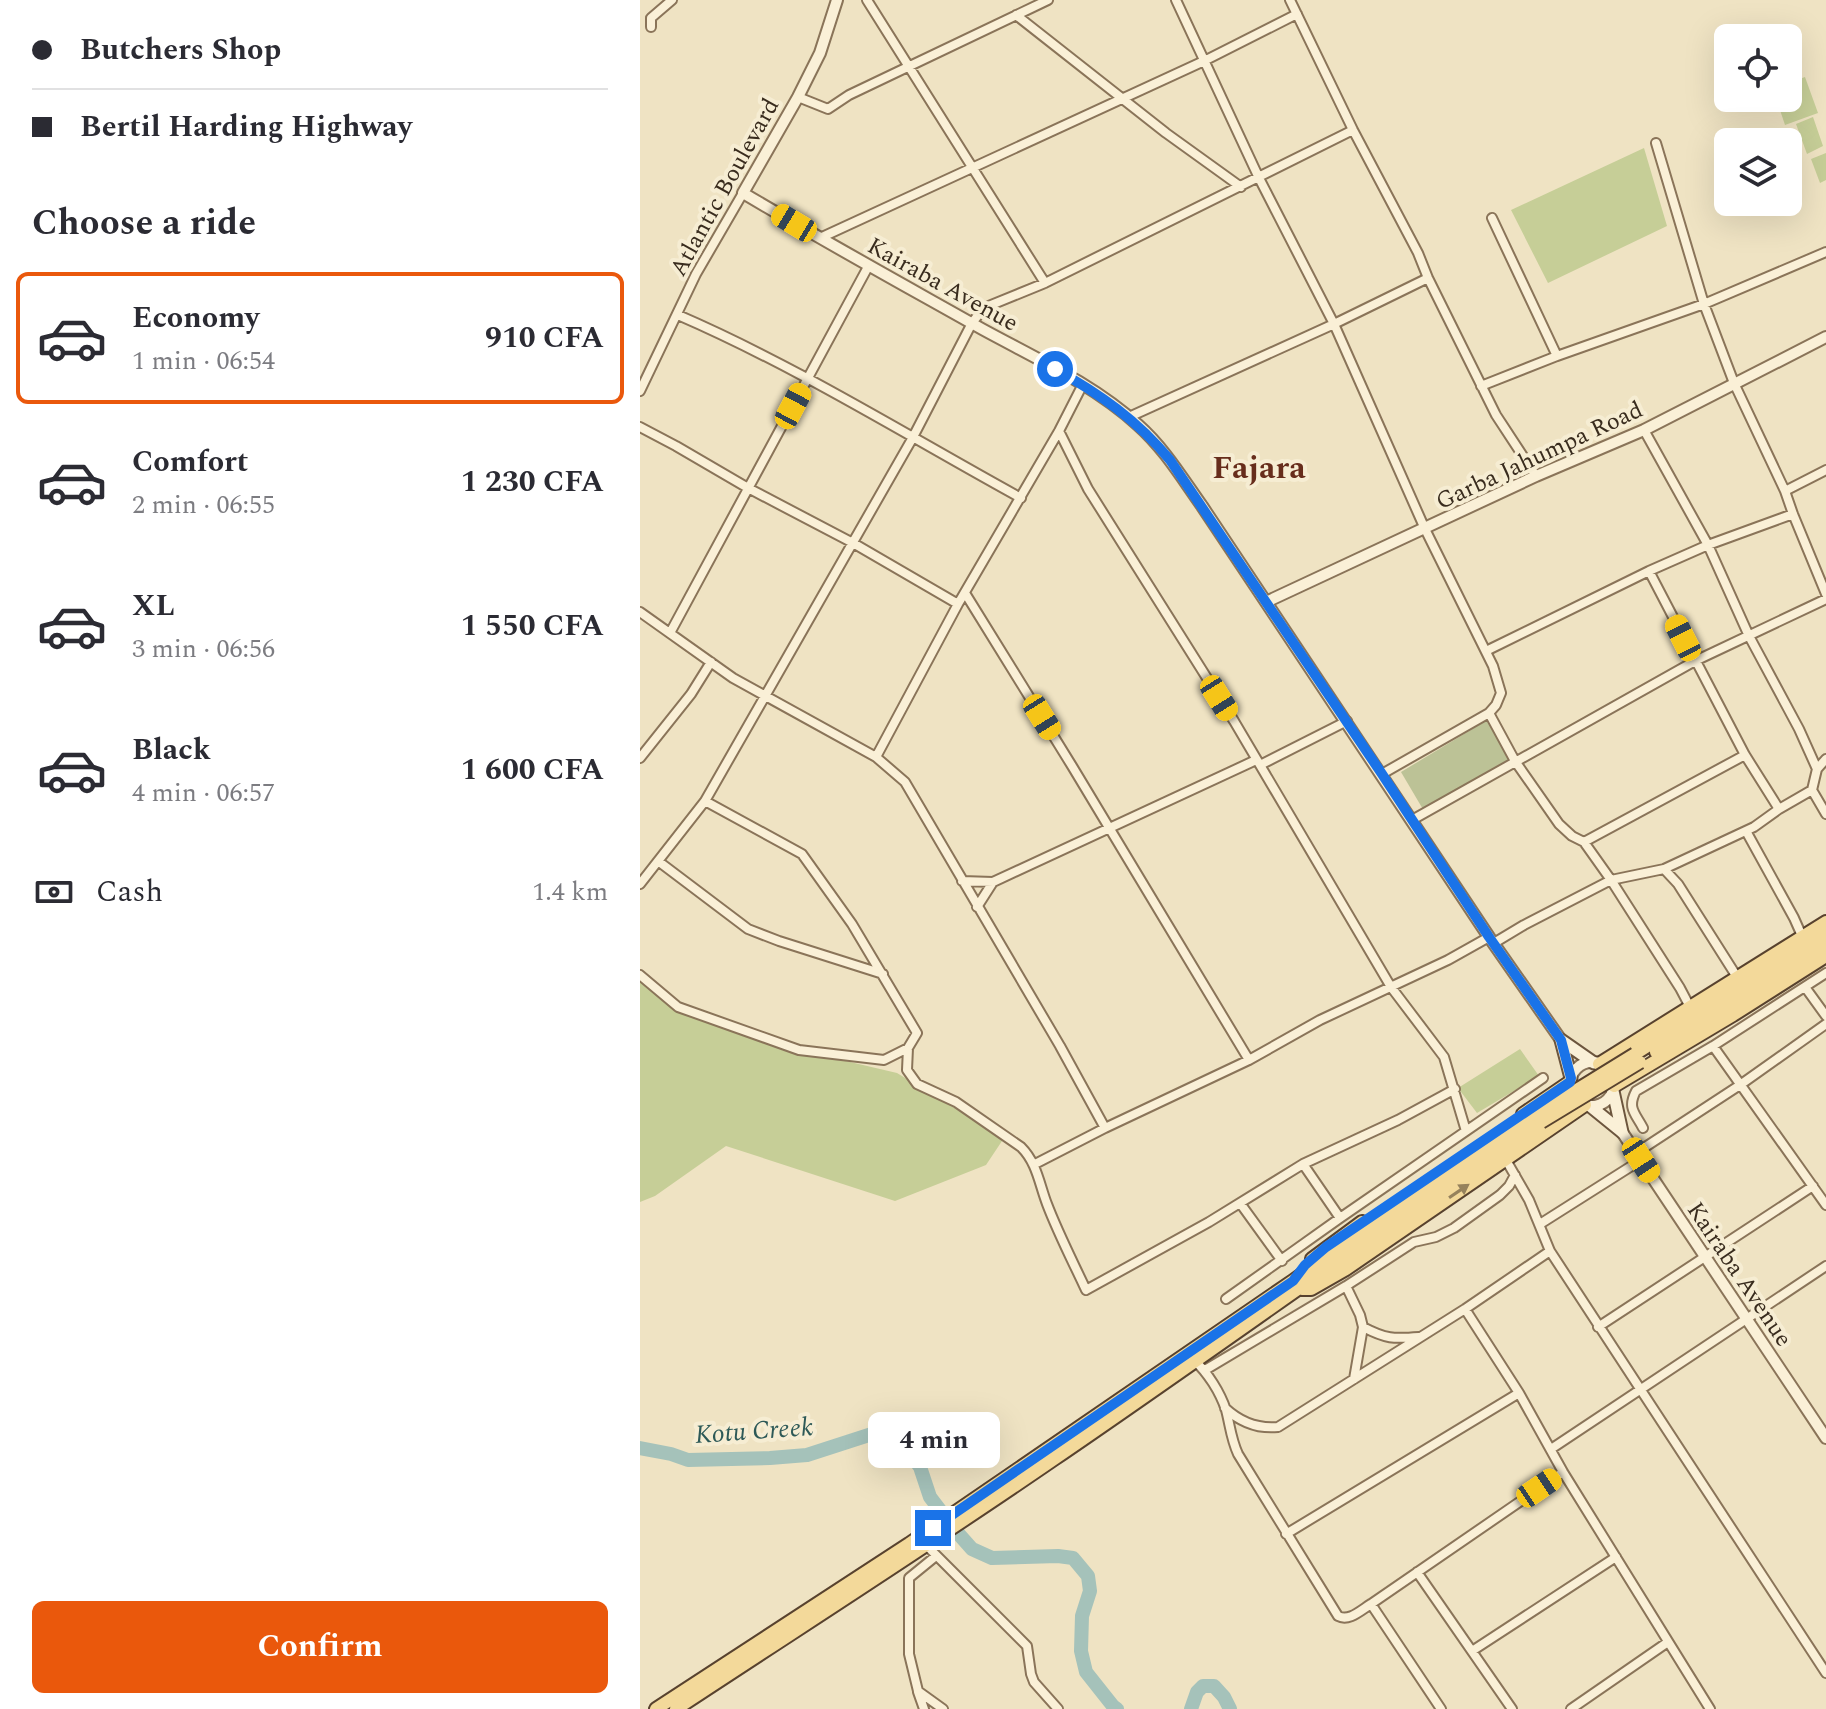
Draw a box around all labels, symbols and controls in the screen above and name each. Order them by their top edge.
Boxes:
map controls [1714,24,1802,216]
button: locate [1714,24,1802,112]
text: Butchers Shop [80,27,281,73]
street label: Atlantic Boulevard [661,92,789,283]
text: Bertil Harding Highway [80,104,412,150]
button: layers [1714,128,1802,216]
text: Choose a ride [32,196,256,251]
car [767,200,821,246]
street label: Kairaba Avenue [860,228,1025,341]
text: Economy [132,295,259,341]
icon: car [36,302,108,374]
text: 910 CFA [485,315,604,361]
text: 1 min · 06:54 [132,341,275,381]
route start [1037,351,1073,387]
car [771,379,815,433]
street label: Garba Jahumpa Road [1430,392,1649,520]
text: Comfort [132,439,248,485]
district label: Fajara [1212,444,1306,493]
icon: car [36,446,108,518]
text: 1 230 CFA [461,459,604,505]
text: 2 min · 06:55 [132,485,275,525]
text: XL [132,583,175,629]
icon: car [36,590,108,662]
text: 1 550 CFA [461,603,604,649]
car [1661,611,1705,665]
text: 3 min · 06:56 [132,629,275,669]
car [1196,671,1242,725]
car [1019,690,1065,744]
text: Black [132,727,211,773]
icon: car [36,734,108,806]
text: 1 600 CFA [461,747,604,793]
text: 4 min · 06:57 [132,773,275,813]
text: Cash [96,869,163,915]
icon: cash [32,870,76,914]
text: 1.4 km [532,872,608,912]
car [1618,1133,1664,1187]
one-way arrow [1448,1184,1469,1199]
street label: Kairaba Avenue [1677,1195,1801,1354]
water label: Kotu Creek [694,1407,814,1455]
callout: 4 min [867,1412,999,1468]
text: 4 min [899,1420,969,1460]
car [1512,1465,1566,1511]
route end [915,1510,951,1546]
button: Confirm [32,1601,608,1693]

